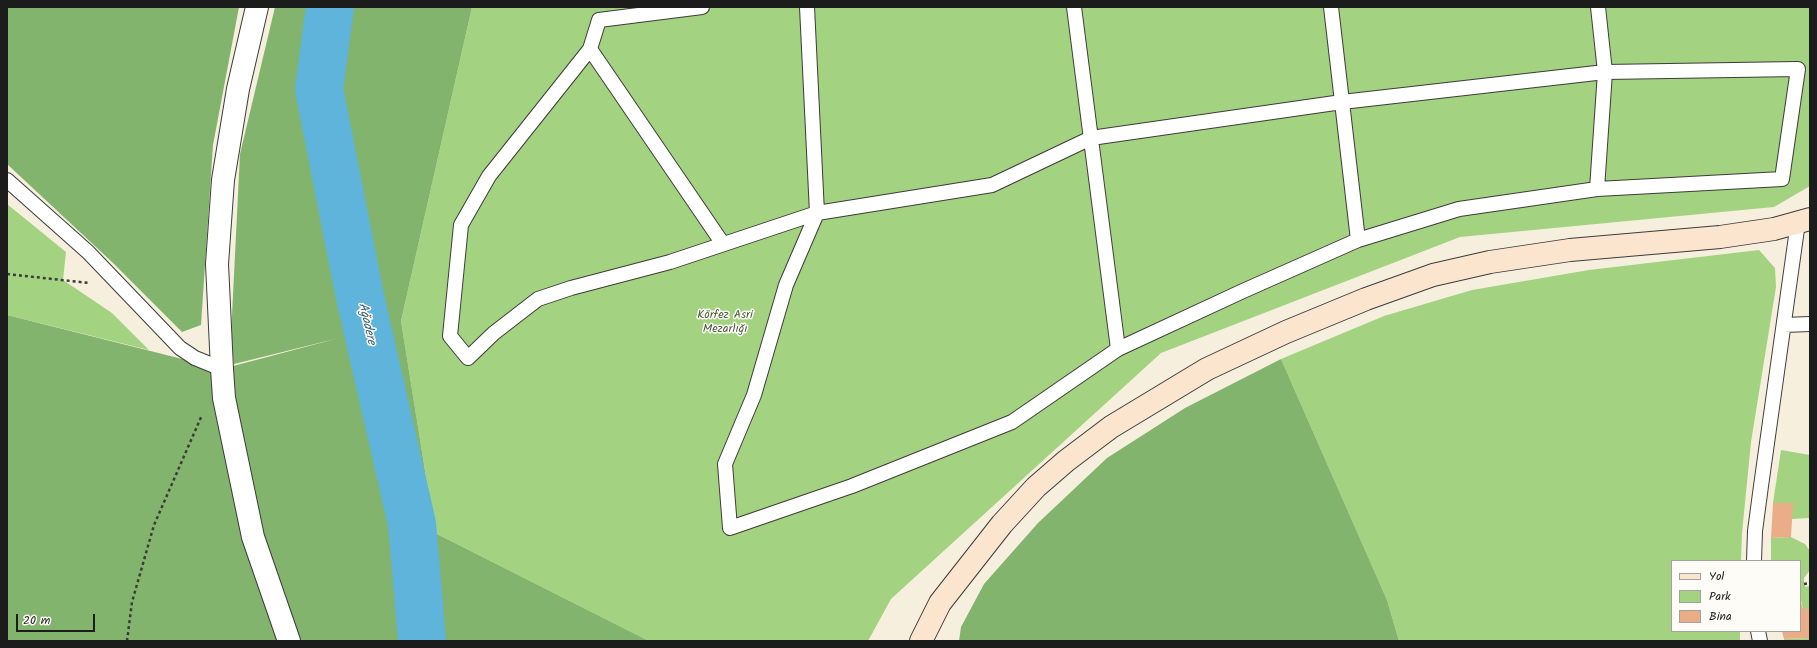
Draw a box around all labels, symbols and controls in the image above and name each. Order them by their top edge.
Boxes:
water label: Ağadere [354,301,378,347]
park label: Körfez Asri Mezarlığı [697,309,753,337]
legend [1671,560,1801,632]
text: Yol [1709,567,1724,586]
text: Park [1709,587,1731,606]
scale bar [18,606,97,632]
text: Bina [1709,607,1732,626]
text: 20 m [23,611,50,630]

